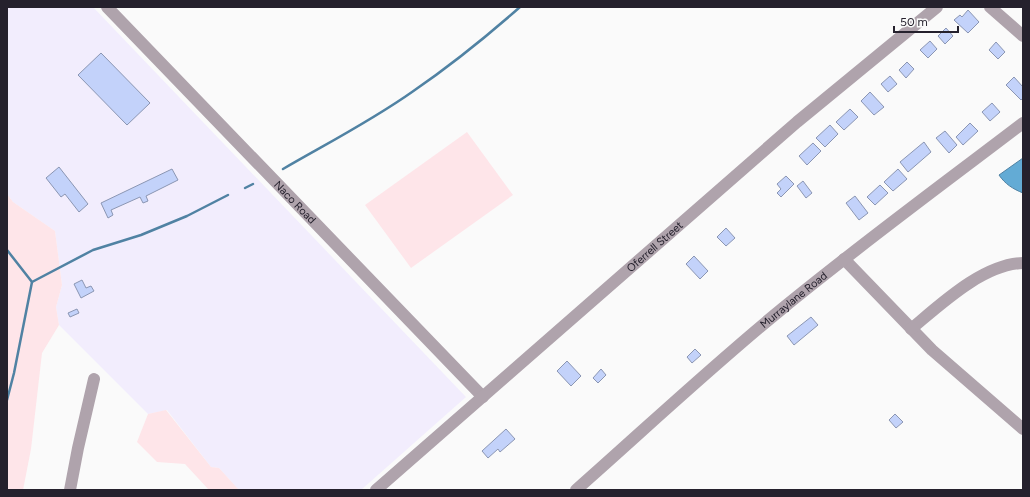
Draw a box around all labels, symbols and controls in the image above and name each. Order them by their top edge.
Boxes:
scale bar [894,8,958,34]
text: 50 m [900,15,928,29]
street label: Naco Road [271,178,318,227]
street label: Oferrell Street [624,219,686,275]
street label: Murraylane Road [758,269,830,331]

